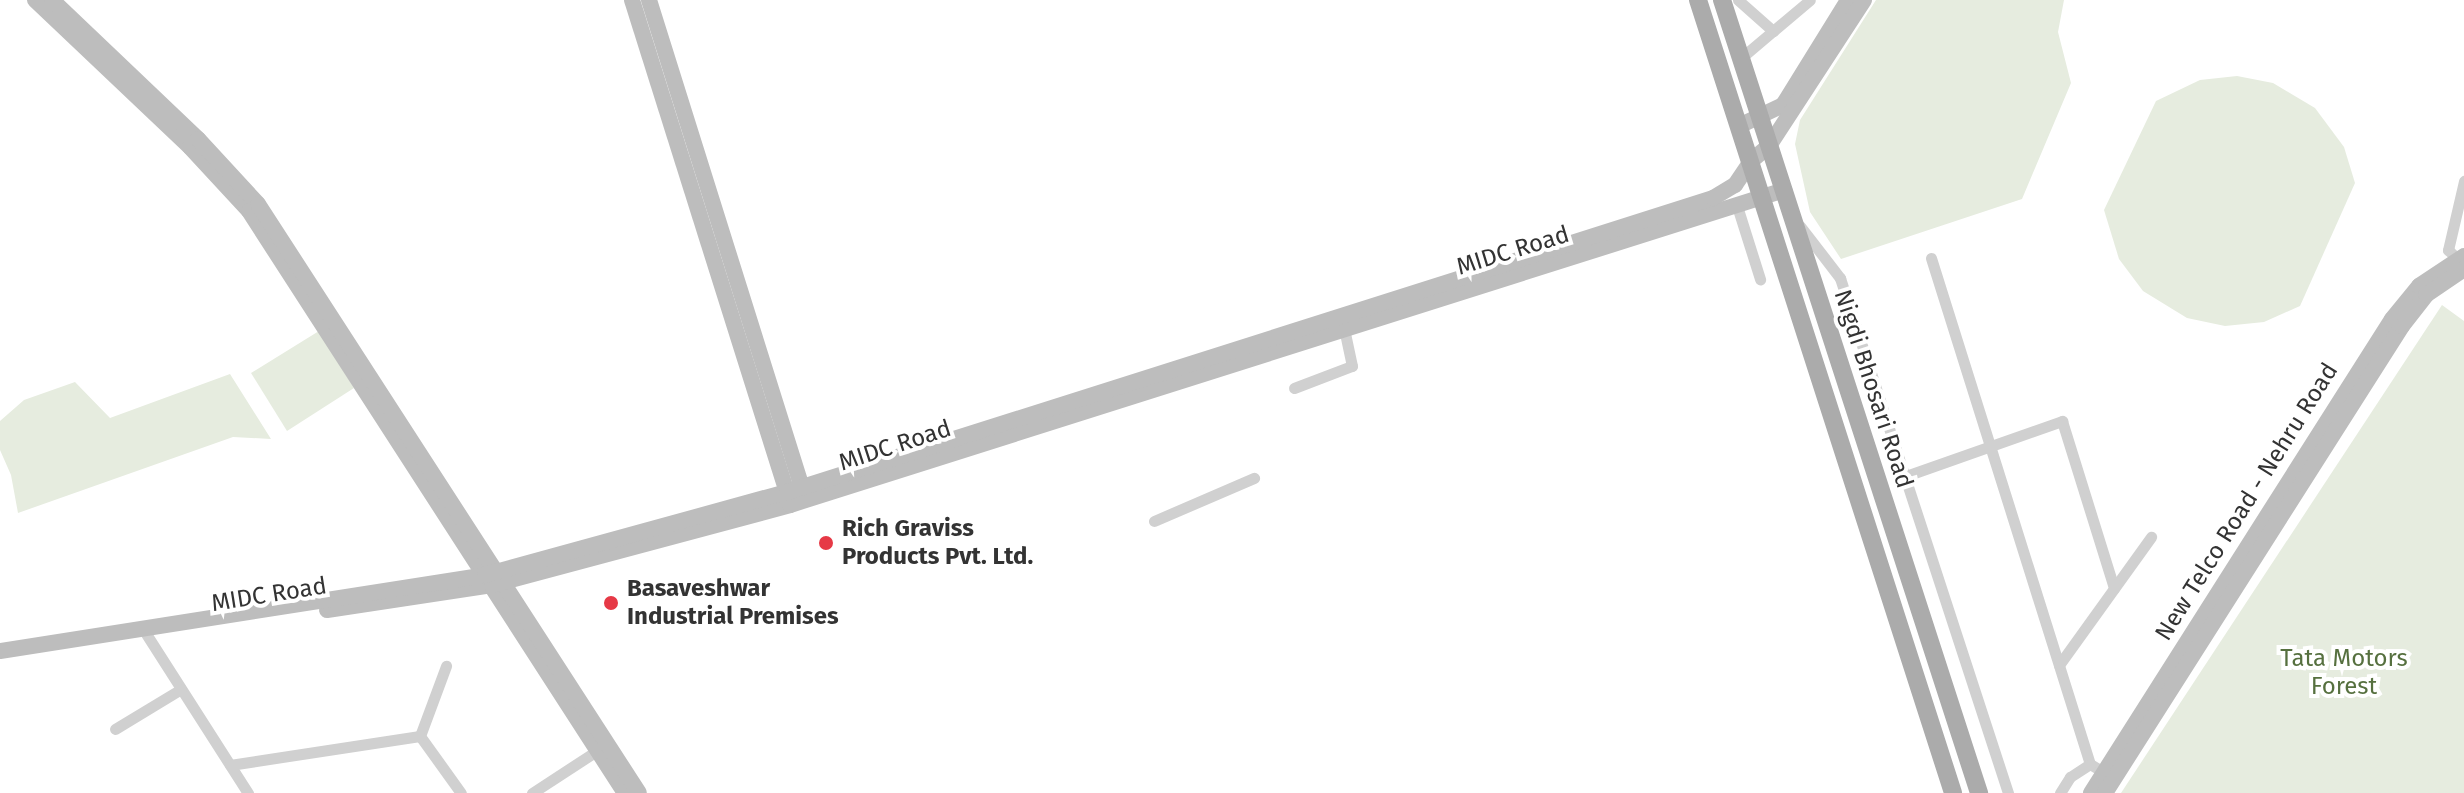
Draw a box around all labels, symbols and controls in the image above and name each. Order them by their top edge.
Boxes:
street label: MIDC Road [1453,220,1573,282]
street label: Nigdi Bhosari Road [1827,286,1919,492]
street label: New Telco Road - Nehru Road [2150,358,2344,646]
street label: MIDC Road [835,414,955,478]
place label: Rich Graviss Products Pvt. Ltd. [842,515,1033,571]
marker: Rich Graviss Products Pvt. Ltd. [817,534,835,552]
street label: MIDC Road [209,572,329,618]
place label: Basaveshwar Industrial Premises [627,575,839,631]
marker: Basaveshwar Industrial Premises [602,594,620,612]
park label: Tata Motors Forest [2280,645,2408,701]

